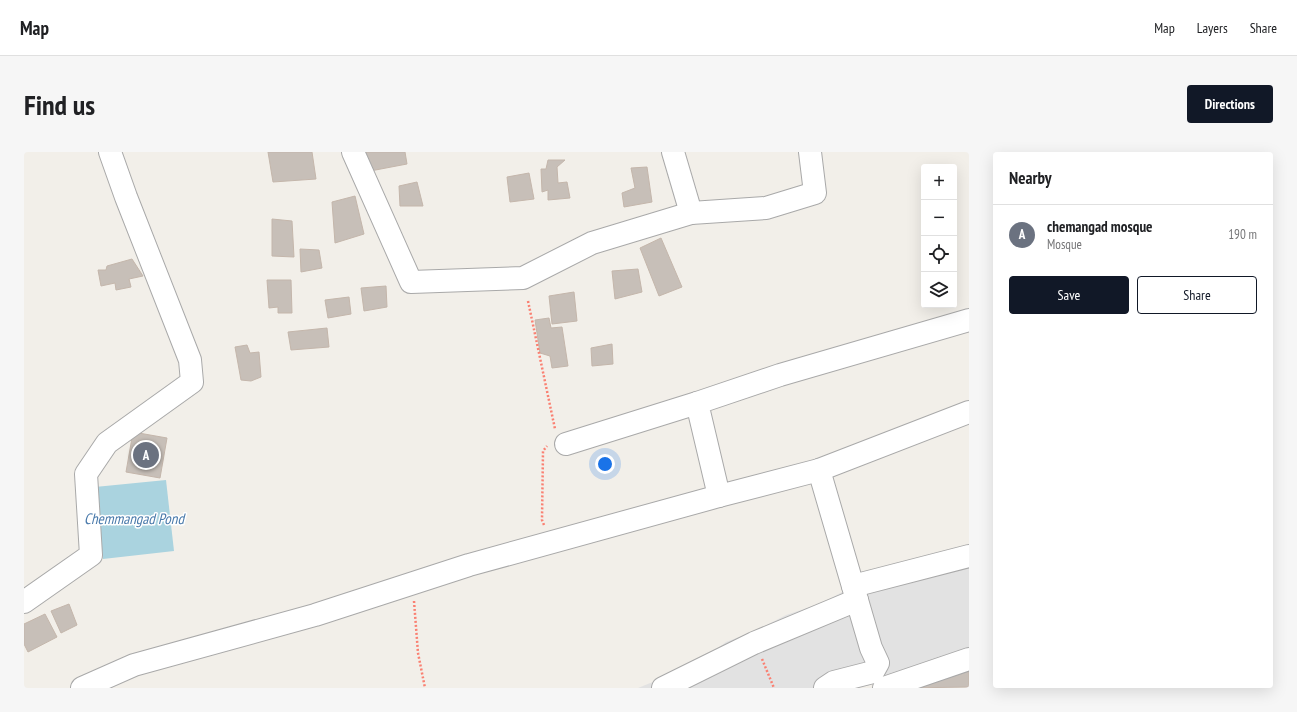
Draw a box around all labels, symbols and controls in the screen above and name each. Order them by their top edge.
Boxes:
text: Map [20,16,49,40]
text: Map [1154,19,1175,37]
text: Layers [1197,19,1228,37]
text: Share [1250,19,1277,37]
button: Directions [1187,85,1273,123]
text: Find us [24,86,95,123]
map controls [921,164,957,308]
button: + [921,164,957,200]
text: Nearby [1009,167,1052,189]
button: − [921,200,957,236]
text: chemangad mosque [1047,217,1153,236]
text: A [1019,226,1025,243]
text: 190 m [1228,226,1257,243]
button: locate [921,236,957,272]
text: Mosque [1047,236,1082,253]
button: layers [921,272,957,308]
button: Save [1009,276,1129,314]
button: Share [1137,276,1257,314]
pin: A [133,440,159,470]
your location [595,454,615,474]
water label: Chemmangad Pond [84,509,186,528]

